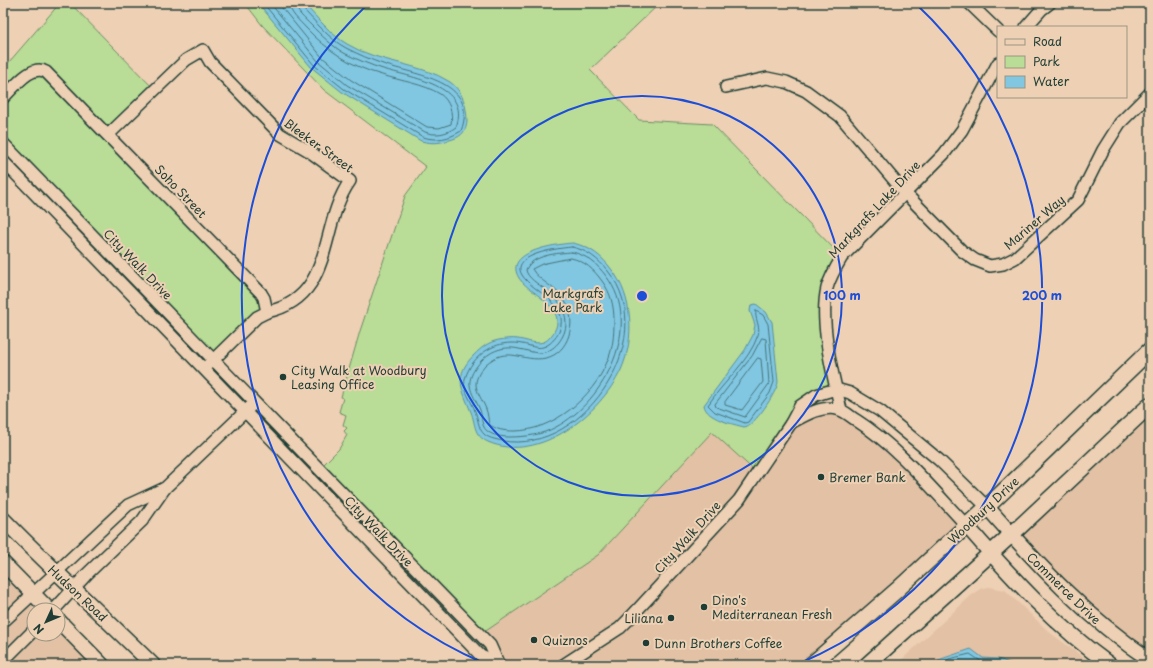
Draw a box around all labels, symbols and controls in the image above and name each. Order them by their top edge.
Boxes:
legend [997,26,1127,98]
text: Road [1033,32,1062,50]
text: Park [1033,52,1060,70]
text: Water [1033,72,1070,90]
street label: Bleeker Street [281,114,357,176]
street label: Markgrafs Lake Drive [824,156,924,262]
street label: Soho Street [151,160,211,222]
street label: Mariner Way [1000,190,1069,254]
street label: City Walk Drive [100,225,176,303]
park label: Markgrafs Lake Park [542,284,604,316]
text: 100 m [823,286,861,304]
text: 200 m [1022,286,1062,304]
centre of rings [635,289,649,303]
place label: City Walk at Woodbury Leasing Office [291,361,427,393]
marker: City Walk at Woodbury Leasing Office [278,372,288,382]
place label: Bremer Bank [829,468,906,486]
marker: Bremer Bank [816,472,826,482]
street label: Woodbury Drive [943,472,1023,548]
street label: City Walk Drive [341,492,417,570]
street label: City Walk Drive [649,497,725,577]
street label: Commerce Drive [1023,548,1105,628]
street label: Hudson Road [44,561,112,625]
place label: Dino's Mediterranean Fresh [712,591,832,623]
north arrow [26,602,66,642]
marker: Dino's Mediterranean Fresh [699,602,709,612]
place label: Liliana [624,609,663,627]
marker: Liliana [666,613,676,623]
text: N [29,620,48,638]
place label: Quiznos [542,631,588,649]
place label: Dunn Brothers Coffee [654,634,783,652]
marker: Quiznos [529,635,539,645]
marker: Dunn Brothers Coffee [641,638,651,648]

